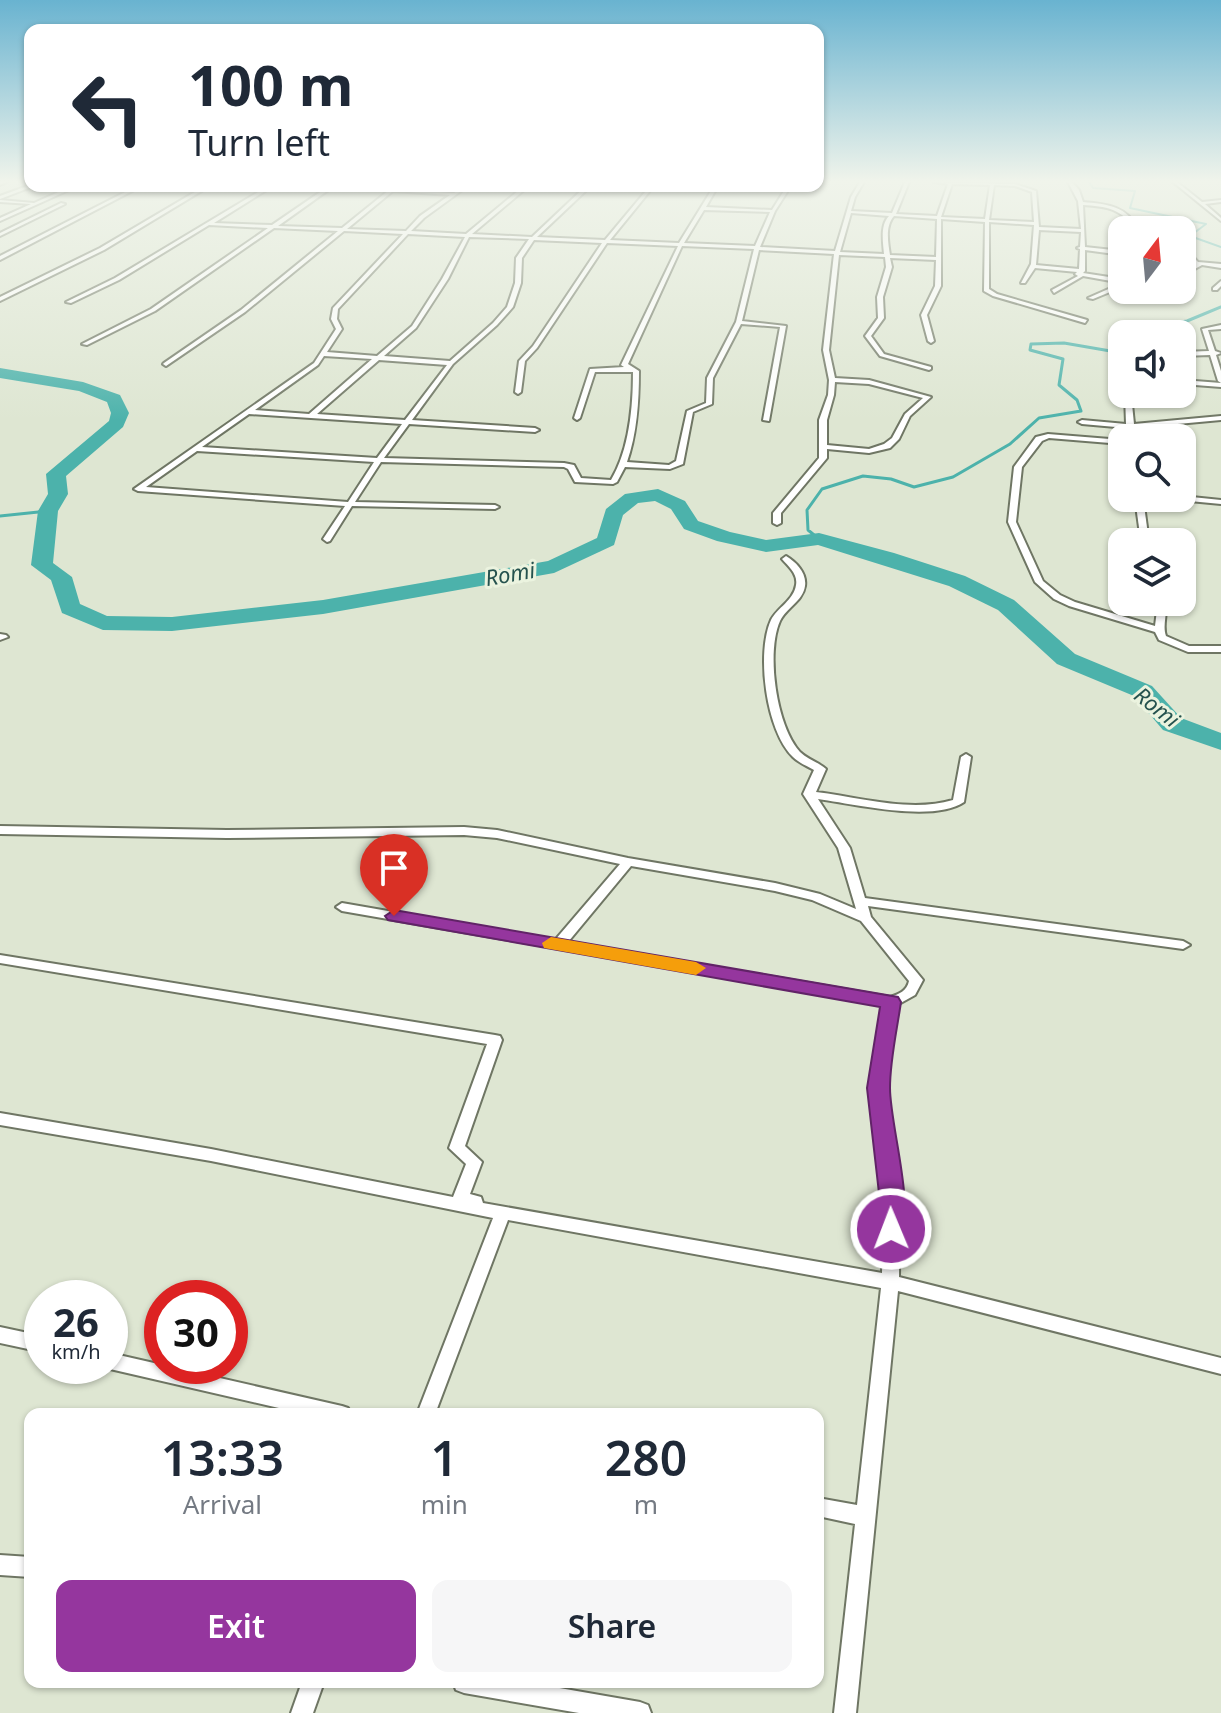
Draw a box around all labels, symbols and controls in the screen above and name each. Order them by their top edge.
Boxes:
text: 100 m [188,46,353,122]
icon: left [56,56,160,160]
text: Turn left [188,118,330,167]
north arrow [1108,216,1196,304]
map controls [1108,216,1196,616]
button: sound [1108,320,1196,408]
button: search [1108,424,1196,512]
button: layers [1108,528,1196,616]
water label: Romi [483,554,537,592]
water label: Romi [1129,679,1187,734]
pin [360,834,428,916]
icon: arrive [372,846,416,890]
position arrow [849,1187,933,1271]
speed limit sign: 30 [144,1280,248,1384]
text: 26 [53,1294,99,1349]
text: km/h [51,1338,101,1365]
text: 13:33 [161,1425,284,1490]
text: 1 [431,1425,458,1490]
text: 280 [605,1425,687,1490]
text: Arrival [183,1486,262,1522]
text: min [421,1486,468,1522]
text: m [634,1486,658,1522]
button: Exit [56,1580,416,1672]
button: Share [432,1580,792,1672]

